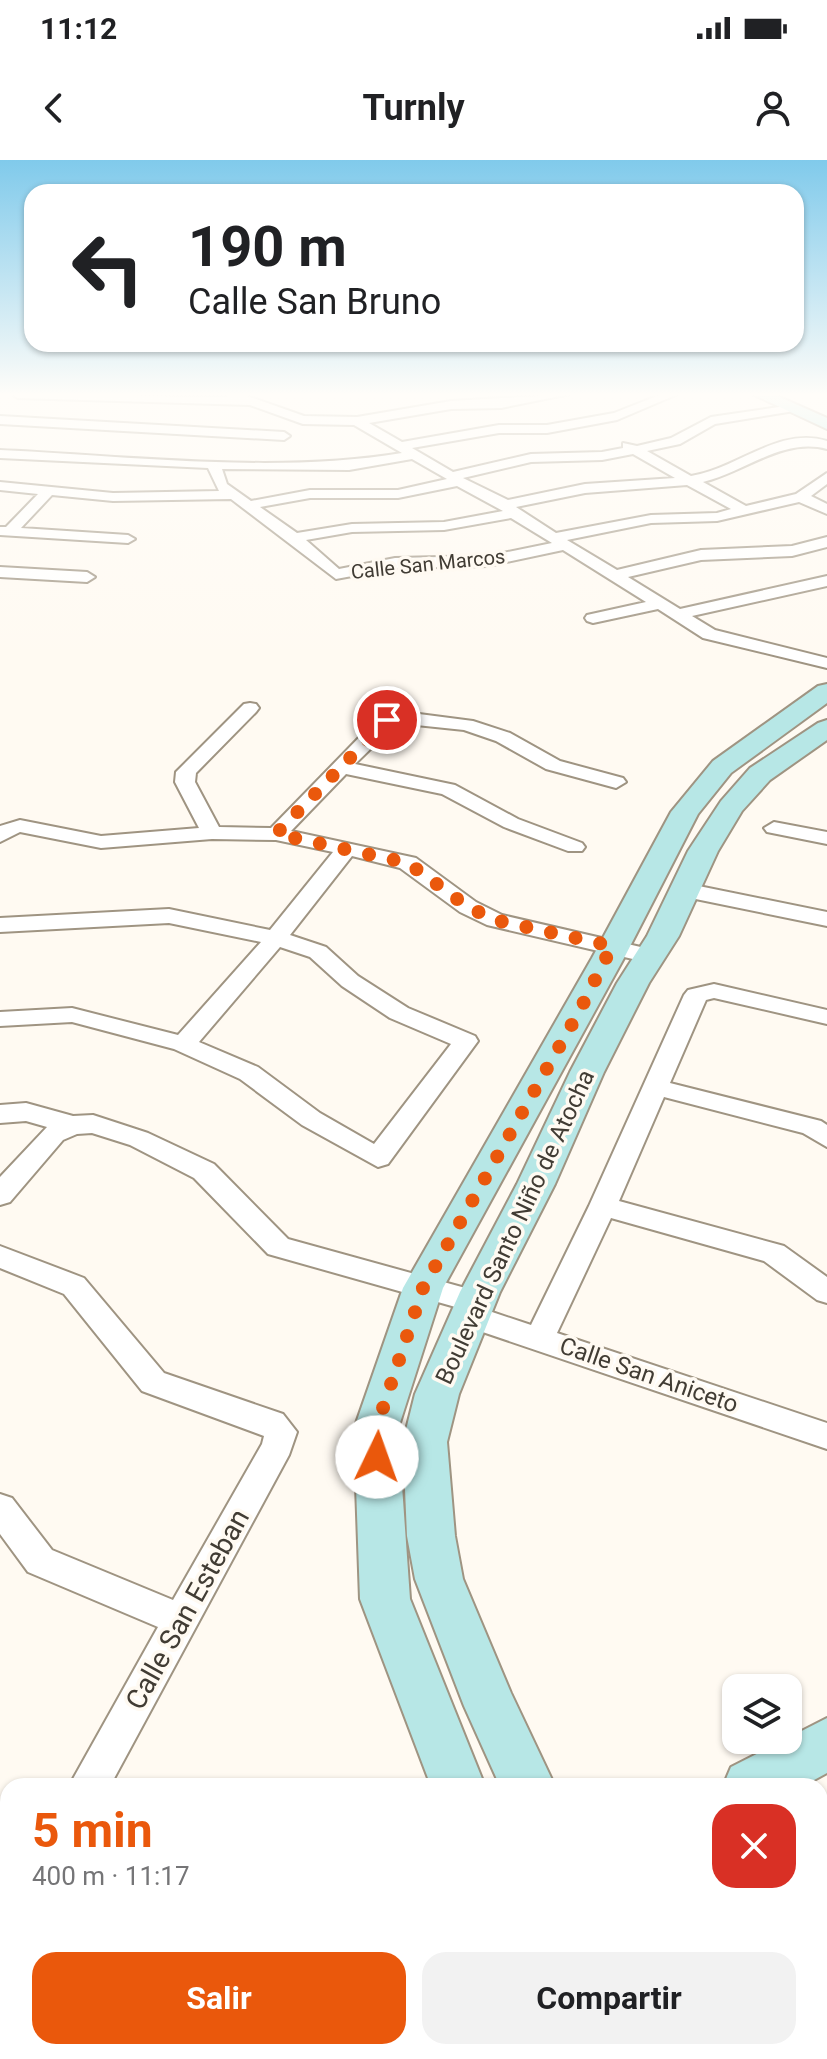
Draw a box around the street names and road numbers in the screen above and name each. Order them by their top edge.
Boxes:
street label: Calle San Marcos [350,544,506,584]
street label: Boulevard Santo Niño de Atocha [430,1065,600,1389]
street label: Calle San Aniceto [556,1331,742,1419]
street label: Calle San Esteban [119,1503,256,1715]

